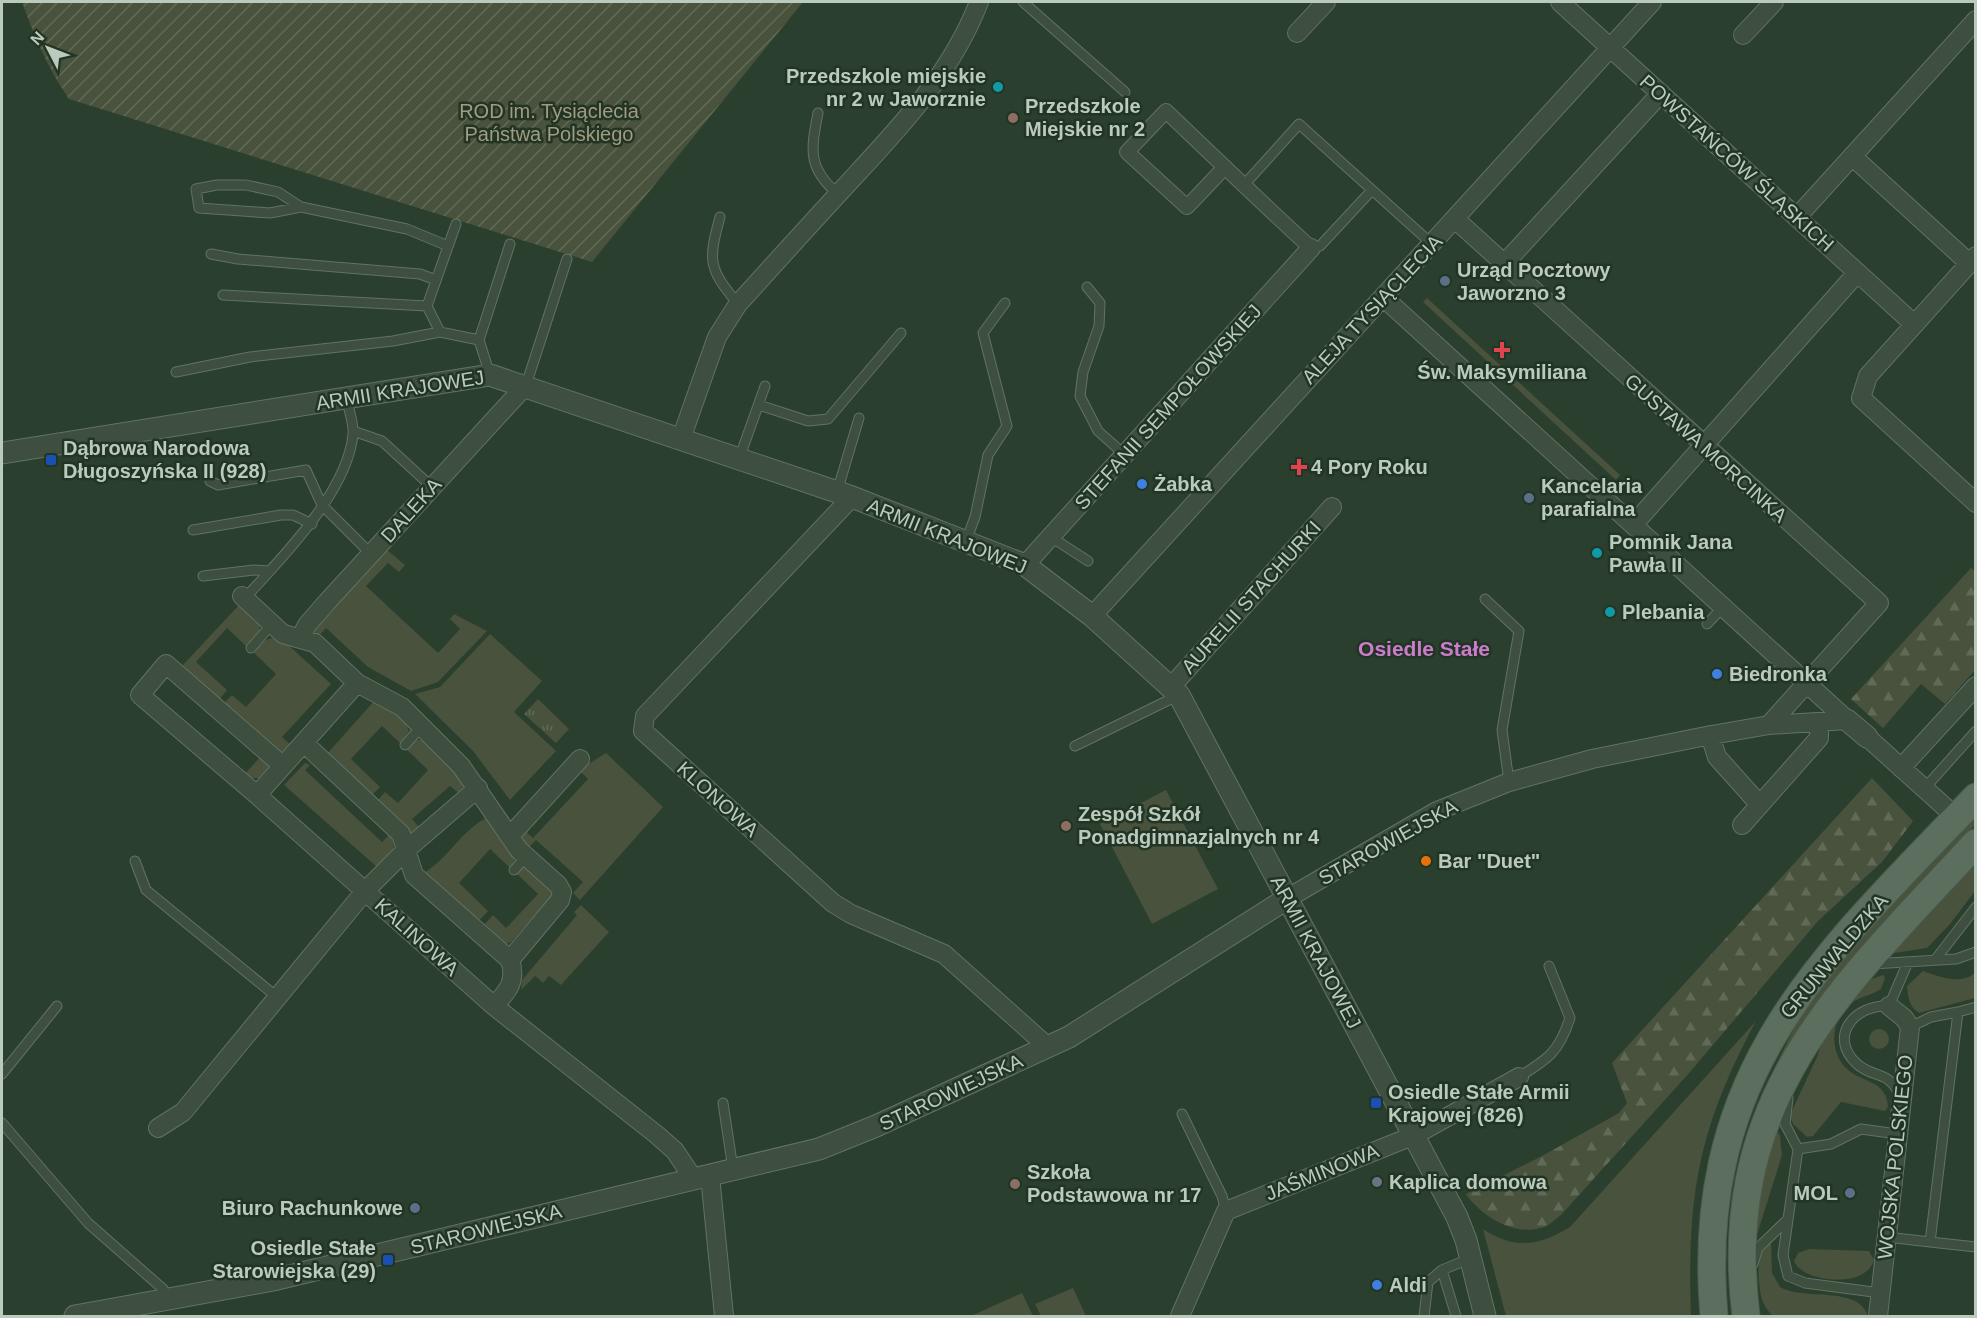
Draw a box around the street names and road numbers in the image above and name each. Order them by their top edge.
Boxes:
street label: POWSTAŃCÓW ŚLĄSKICH [1636,69,1839,256]
street label: ALEJA TYSIĄCLECIA [1297,230,1447,388]
street label: STEFANII SEMPOŁOWSKIEJ [1070,300,1266,514]
street label: ARMII KRAJOWEJ [314,366,486,414]
street label: GUSTAWA MORCINKA [1620,369,1792,527]
street label: DALEKA [376,473,446,547]
street label: ARMII KRAJOWEJ [864,494,1030,578]
street label: AURELII STACHURKI [1177,516,1325,678]
street label: KLONOWA [673,757,764,842]
street label: STAROWIEJSKA [1315,794,1462,889]
street label: ARMII KRAJOWEJ [1266,872,1366,1032]
street label: GRUNWALDZKA [1776,889,1893,1022]
street label: KALINOWA [371,894,464,981]
street label: STAROWIEJSKA [876,1049,1027,1135]
street label: WOJSKA POLSKIEGO [1873,1054,1917,1260]
street label: JAŚMINOWA [1262,1138,1383,1205]
street label: STAROWIEJSKA [408,1199,565,1258]

